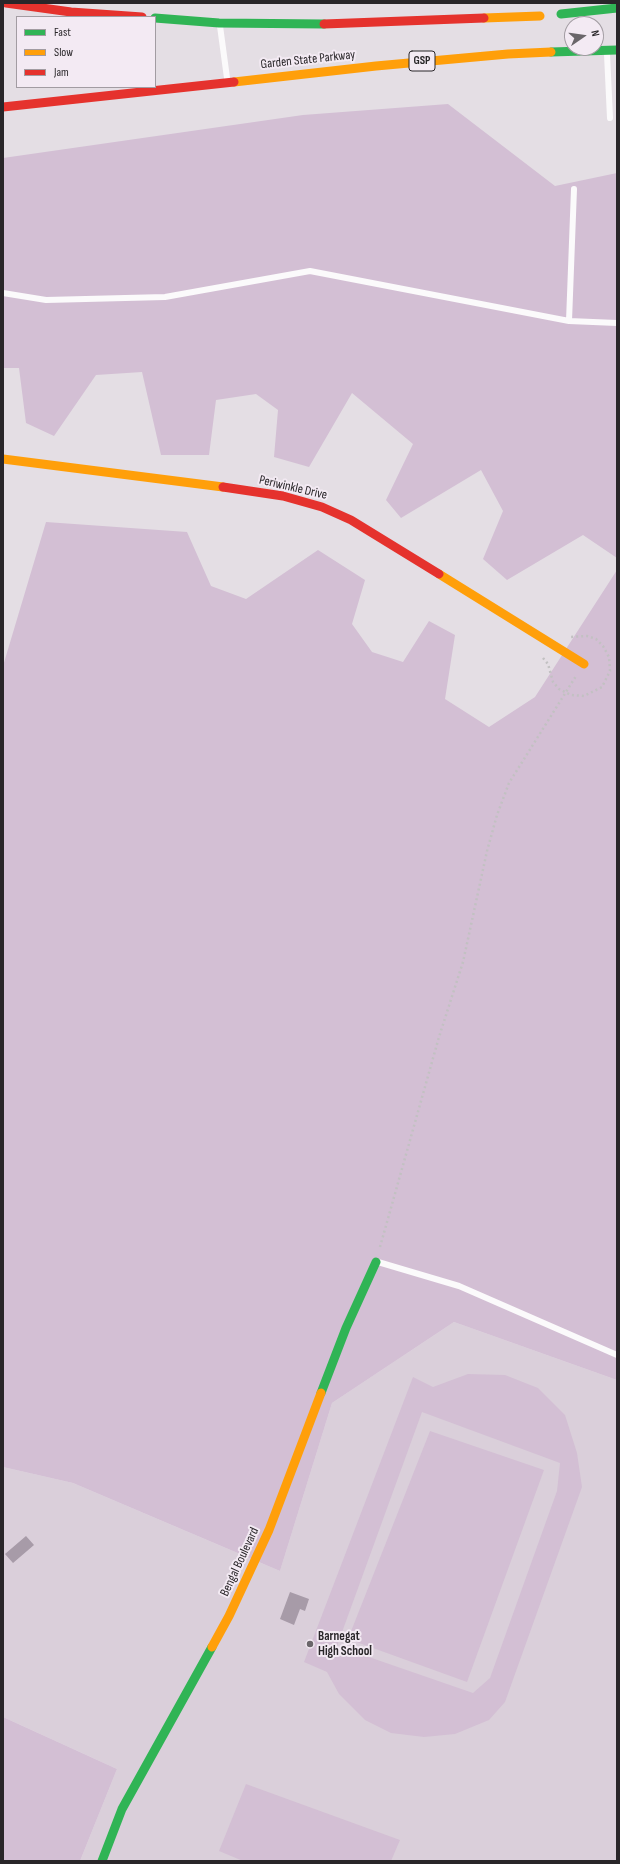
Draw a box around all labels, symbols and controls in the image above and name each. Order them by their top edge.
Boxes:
legend [16,16,156,88]
north arrow [564,16,604,56]
text: Fast [54,25,71,40]
text: N [588,29,602,38]
text: Slow [54,45,73,60]
street label: Garden State Parkway [260,47,356,73]
road number: GSP [409,51,435,71]
text: Jam [54,65,69,80]
street label: Periwinkle Drive [257,473,329,503]
street label: Bengal Boulevard [217,1525,263,1599]
place label: Barnegat High School [318,1629,372,1660]
marker: Barnegat High School [305,1639,315,1649]

